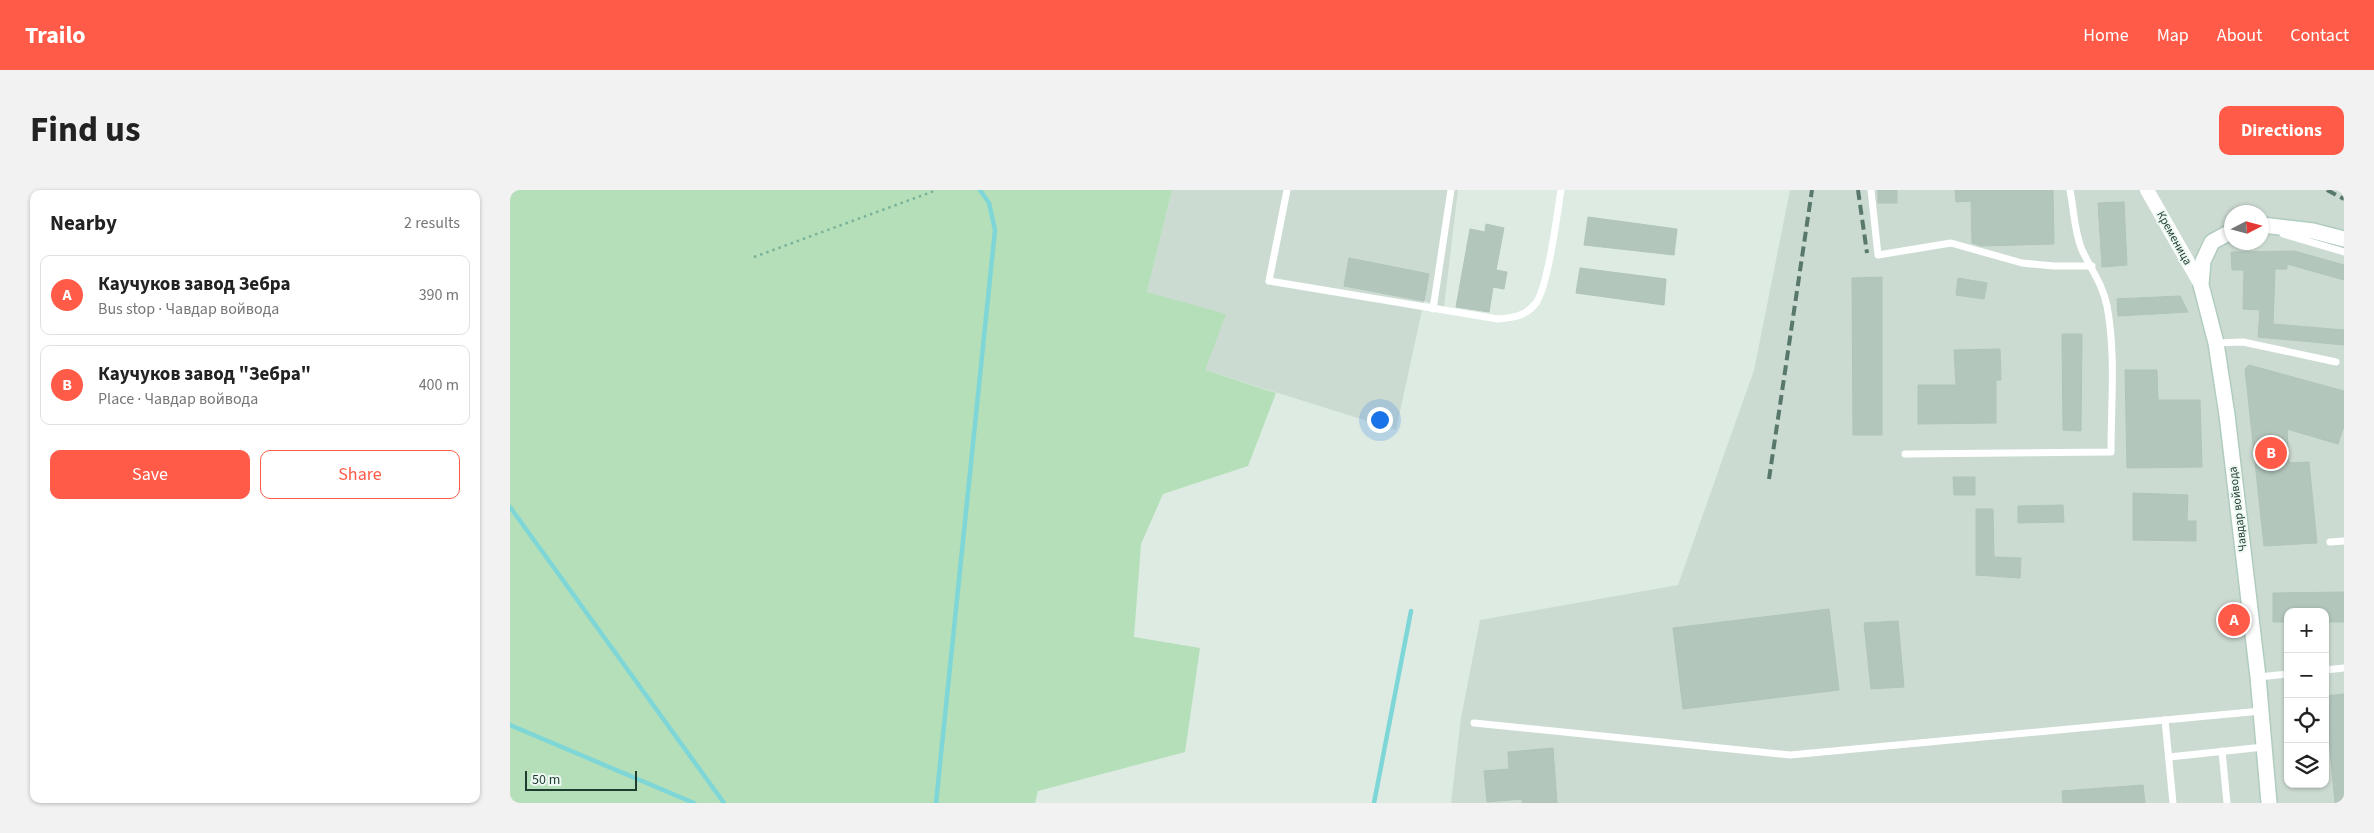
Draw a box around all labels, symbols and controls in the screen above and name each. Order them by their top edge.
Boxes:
text: Trailo [25,18,86,53]
text: Home [2083,23,2129,48]
text: Map [2157,23,2189,48]
text: About [2217,23,2262,48]
text: Contact [2290,23,2349,48]
text: Find us [30,105,140,155]
button: Directions [2219,106,2344,155]
north arrow [2224,205,2269,250]
text: Nearby [50,208,117,238]
street label: Кременица [2152,208,2196,268]
text: 2 results [404,212,460,234]
text: Каучуков завод Зебра [98,271,291,298]
text: A [62,284,72,306]
text: 390 m [419,284,459,306]
text: Bus stop · Чавдар войвода [98,298,279,320]
text: Каучуков завод "Зебра" [98,361,311,388]
text: B [62,374,72,396]
text: 400 m [419,374,459,396]
text: Place · Чавдар войвода [98,388,258,410]
your location [1367,407,1393,433]
pin: B [2255,434,2287,472]
button: Save [50,450,250,499]
button: Share [260,450,460,499]
street label: Чавдар войвода [2224,466,2252,552]
pin: A [2218,601,2250,639]
map controls [2284,608,2329,788]
button: + [2284,608,2329,653]
button: − [2284,653,2329,698]
button: locate [2284,698,2329,743]
button: layers [2284,743,2329,788]
scale bar [525,768,638,791]
text: 50 m [532,770,560,790]

